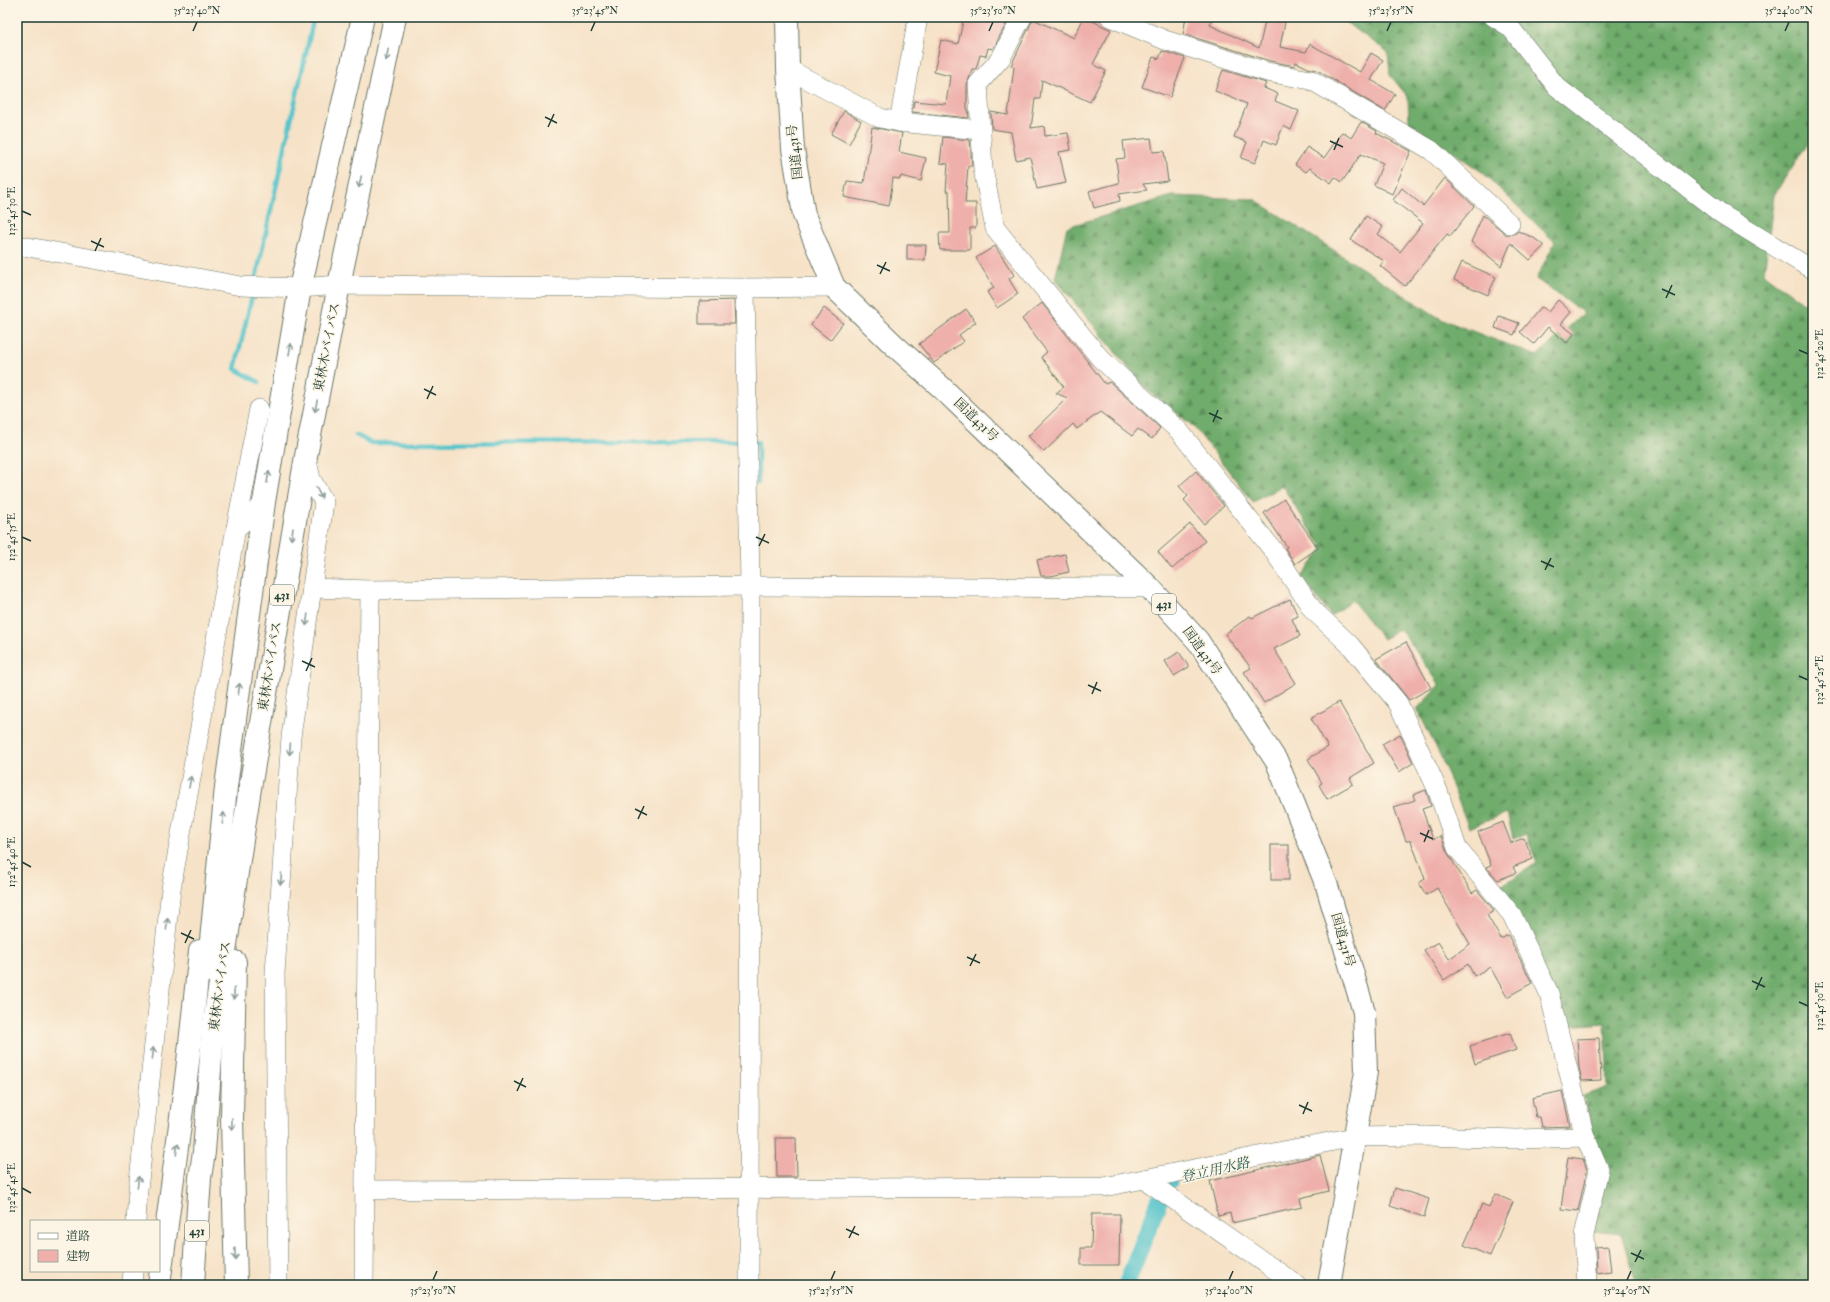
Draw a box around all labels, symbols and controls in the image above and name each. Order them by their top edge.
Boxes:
text: 35°23'40"N [173,5,221,17]
text: 35°23'45"N [572,5,618,17]
text: 35°23'50"N [970,5,1016,17]
text: 35°23'55"N [1368,5,1414,17]
text: 35°24'00"N [1765,5,1813,17]
one-way arrow [383,48,391,61]
street label: 国道431号 [784,123,806,181]
one-way arrow [356,176,364,189]
text: 132°45'30"E [6,187,18,235]
street label: 東林木バイパス [310,301,344,393]
text: 132°45'20"E [1814,329,1826,379]
one-way arrow [286,343,294,356]
street label: 国道431号 [950,395,1002,445]
one-way arrow [311,399,319,412]
one-way arrow [265,471,273,484]
one-way arrow [316,487,323,499]
text: 132°45'35"E [6,513,18,561]
one-way arrow [288,527,296,540]
road number: 431 [270,585,294,605]
road number: 431 [1152,594,1176,614]
one-way arrow [303,614,311,627]
street label: 東林木バイパス [255,620,285,712]
street label: 国道431号 [1179,624,1225,678]
text: 132°45'25"E [1814,655,1826,705]
one-way arrow [235,683,243,696]
one-way arrow [286,742,293,755]
one-way arrow [187,776,195,789]
one-way arrow [219,812,227,825]
text: 132°45'40"E [6,837,18,887]
one-way arrow [278,872,285,885]
street label: 国道431号 [1328,911,1358,969]
one-way arrow [163,918,171,931]
street label: 東林木バイパス [206,940,234,1032]
text: 132°45'30"E [1814,982,1826,1030]
one-way arrow [230,987,238,1000]
one-way arrow [149,1047,157,1060]
one-way arrow [228,1117,236,1130]
one-way arrow [173,1143,181,1156]
water label: 登立用水路 [1179,1154,1252,1186]
text: 132°45'45"E [6,1163,18,1213]
one-way arrow [135,1176,142,1189]
legend [30,1220,160,1272]
road number: 431 [185,1221,209,1241]
text: 道路 [66,1229,90,1244]
one-way arrow [231,1247,239,1260]
text: 建物 [66,1249,90,1264]
text: 35°23'50"N [410,1285,456,1297]
text: 35°23'55"N [808,1285,854,1297]
text: 35°24'00"N [1205,1285,1253,1297]
text: 35°24'05"N [1603,1285,1651,1297]

